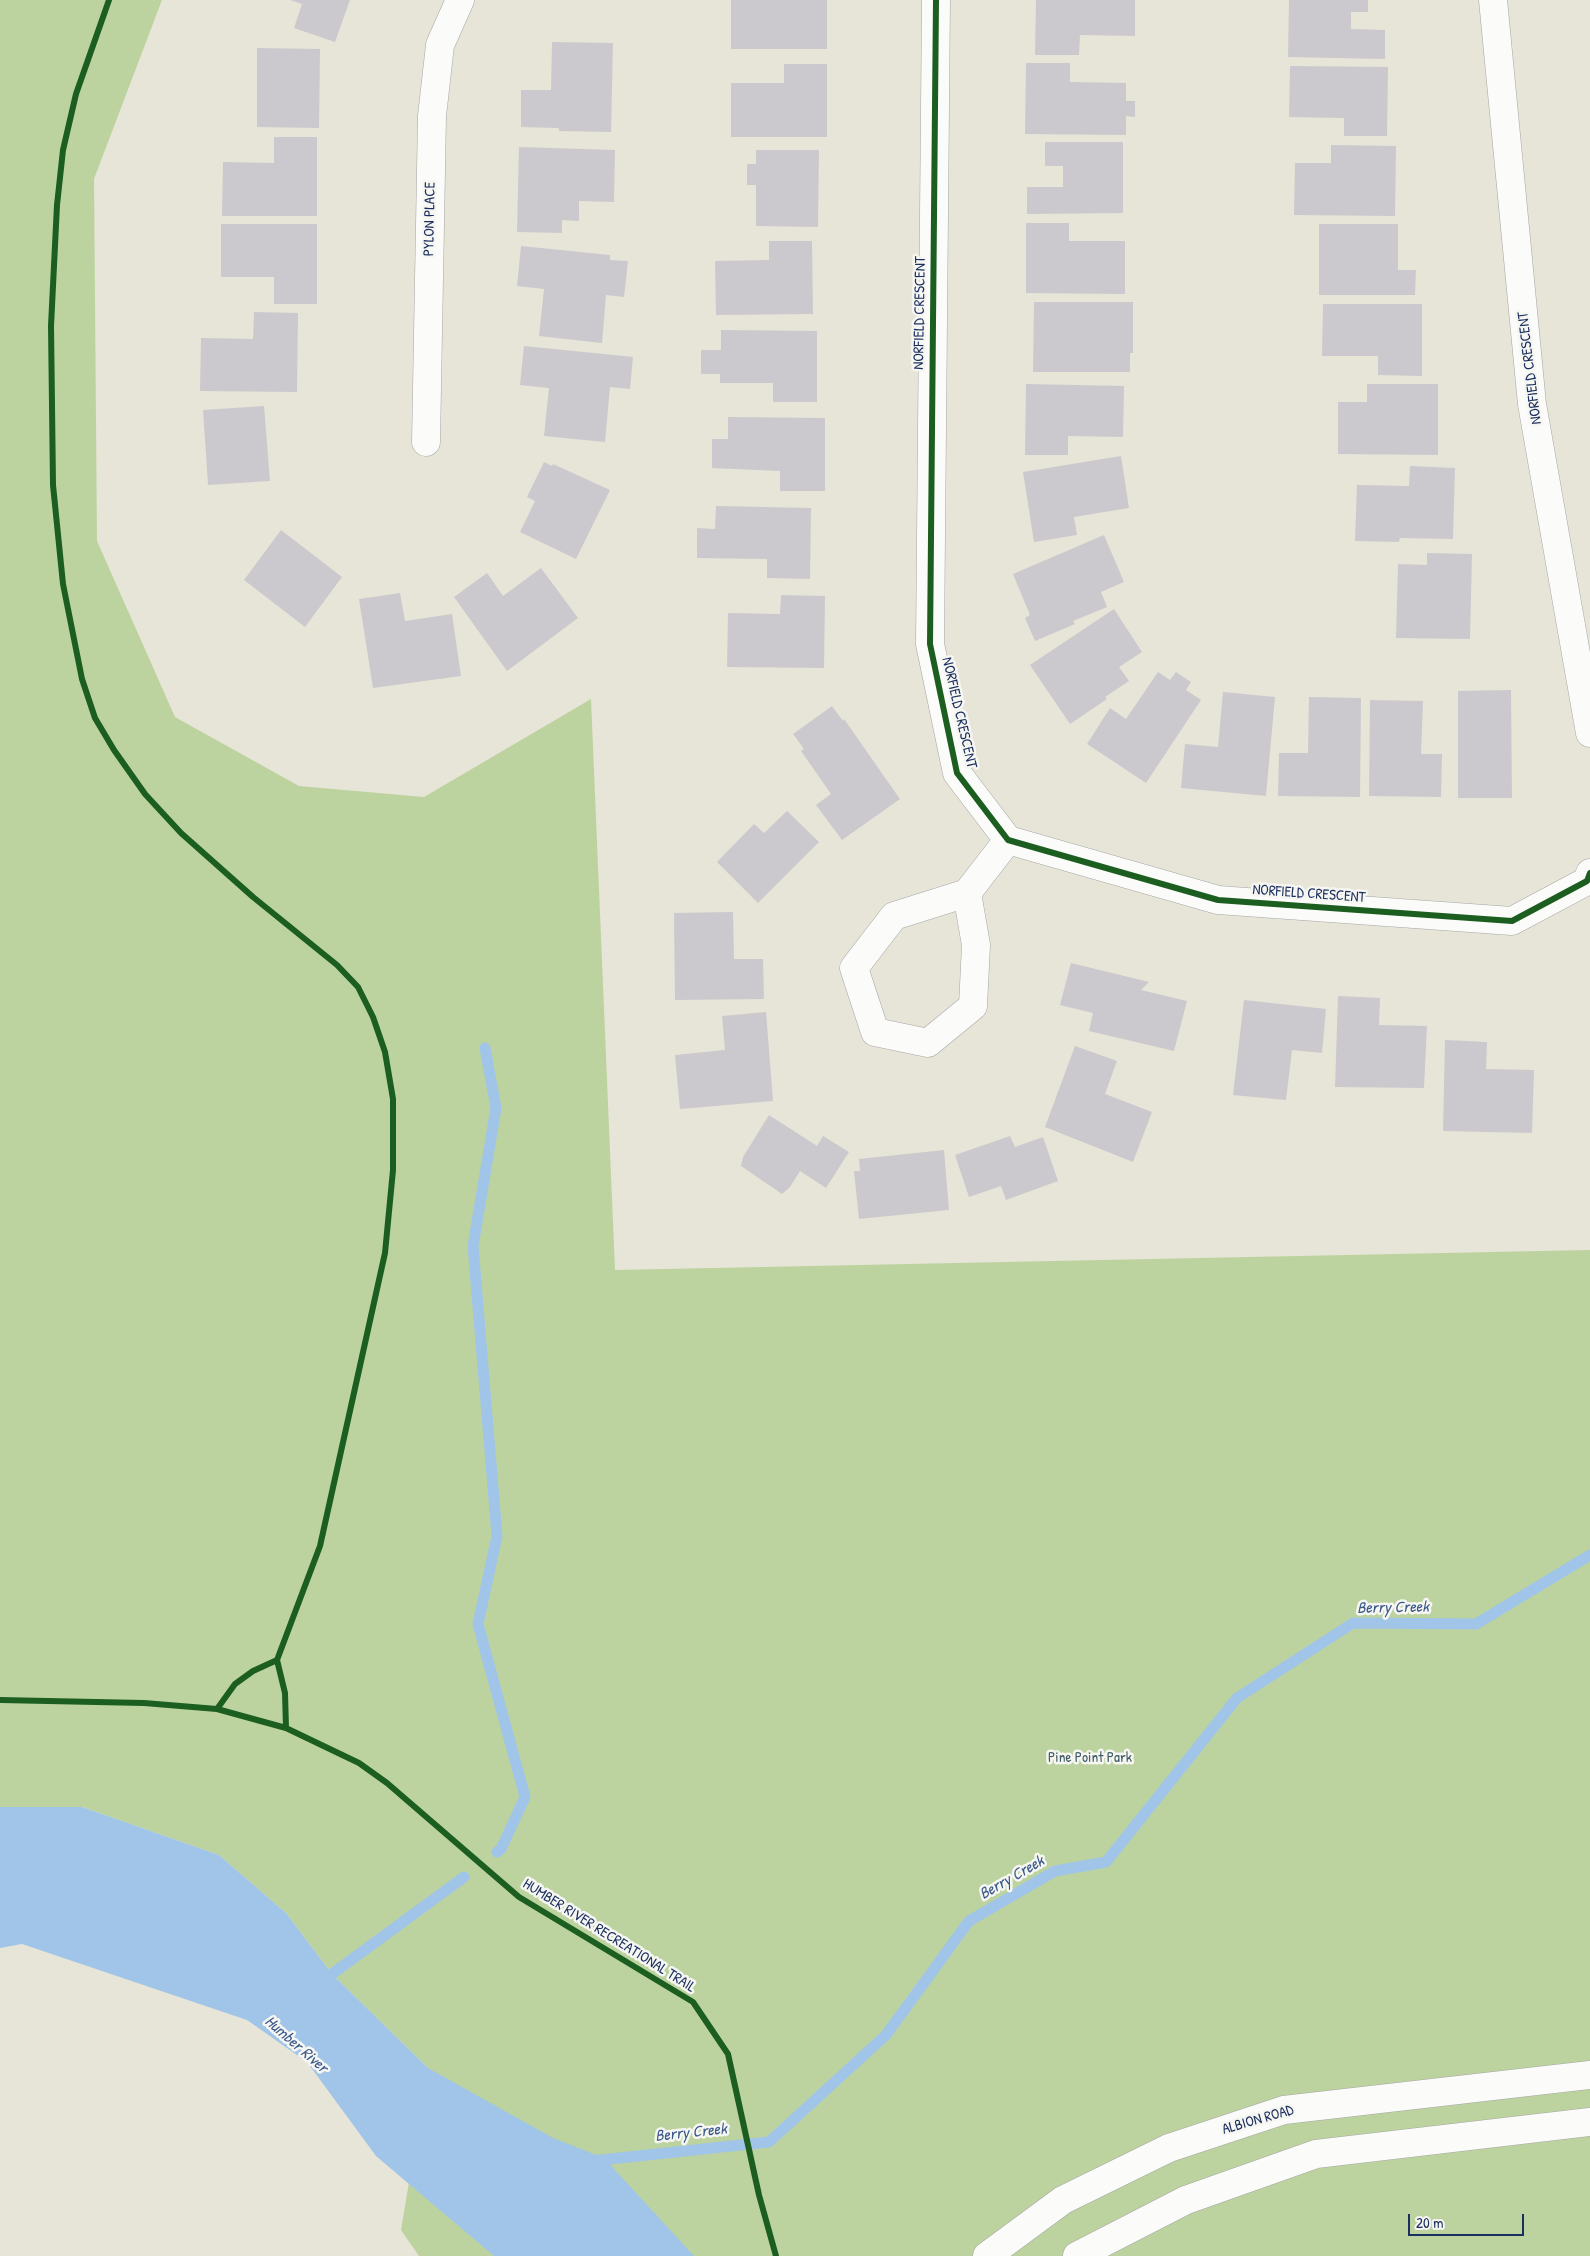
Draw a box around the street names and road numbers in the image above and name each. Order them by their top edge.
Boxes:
street label: PYLON PLACE [420,182,440,256]
street label: NORFIELD CRESCENT [910,256,930,370]
street label: NORFIELD CRESCENT [1514,311,1546,425]
street label: NORFIELD CRESCENT [937,656,981,770]
street label: NORFIELD CRESCENT [1252,881,1366,907]
street label: HUMBER RIVER RECREATIONAL TRAIL [519,1875,699,1997]
street label: ALBION ROAD [1220,2101,1296,2139]

